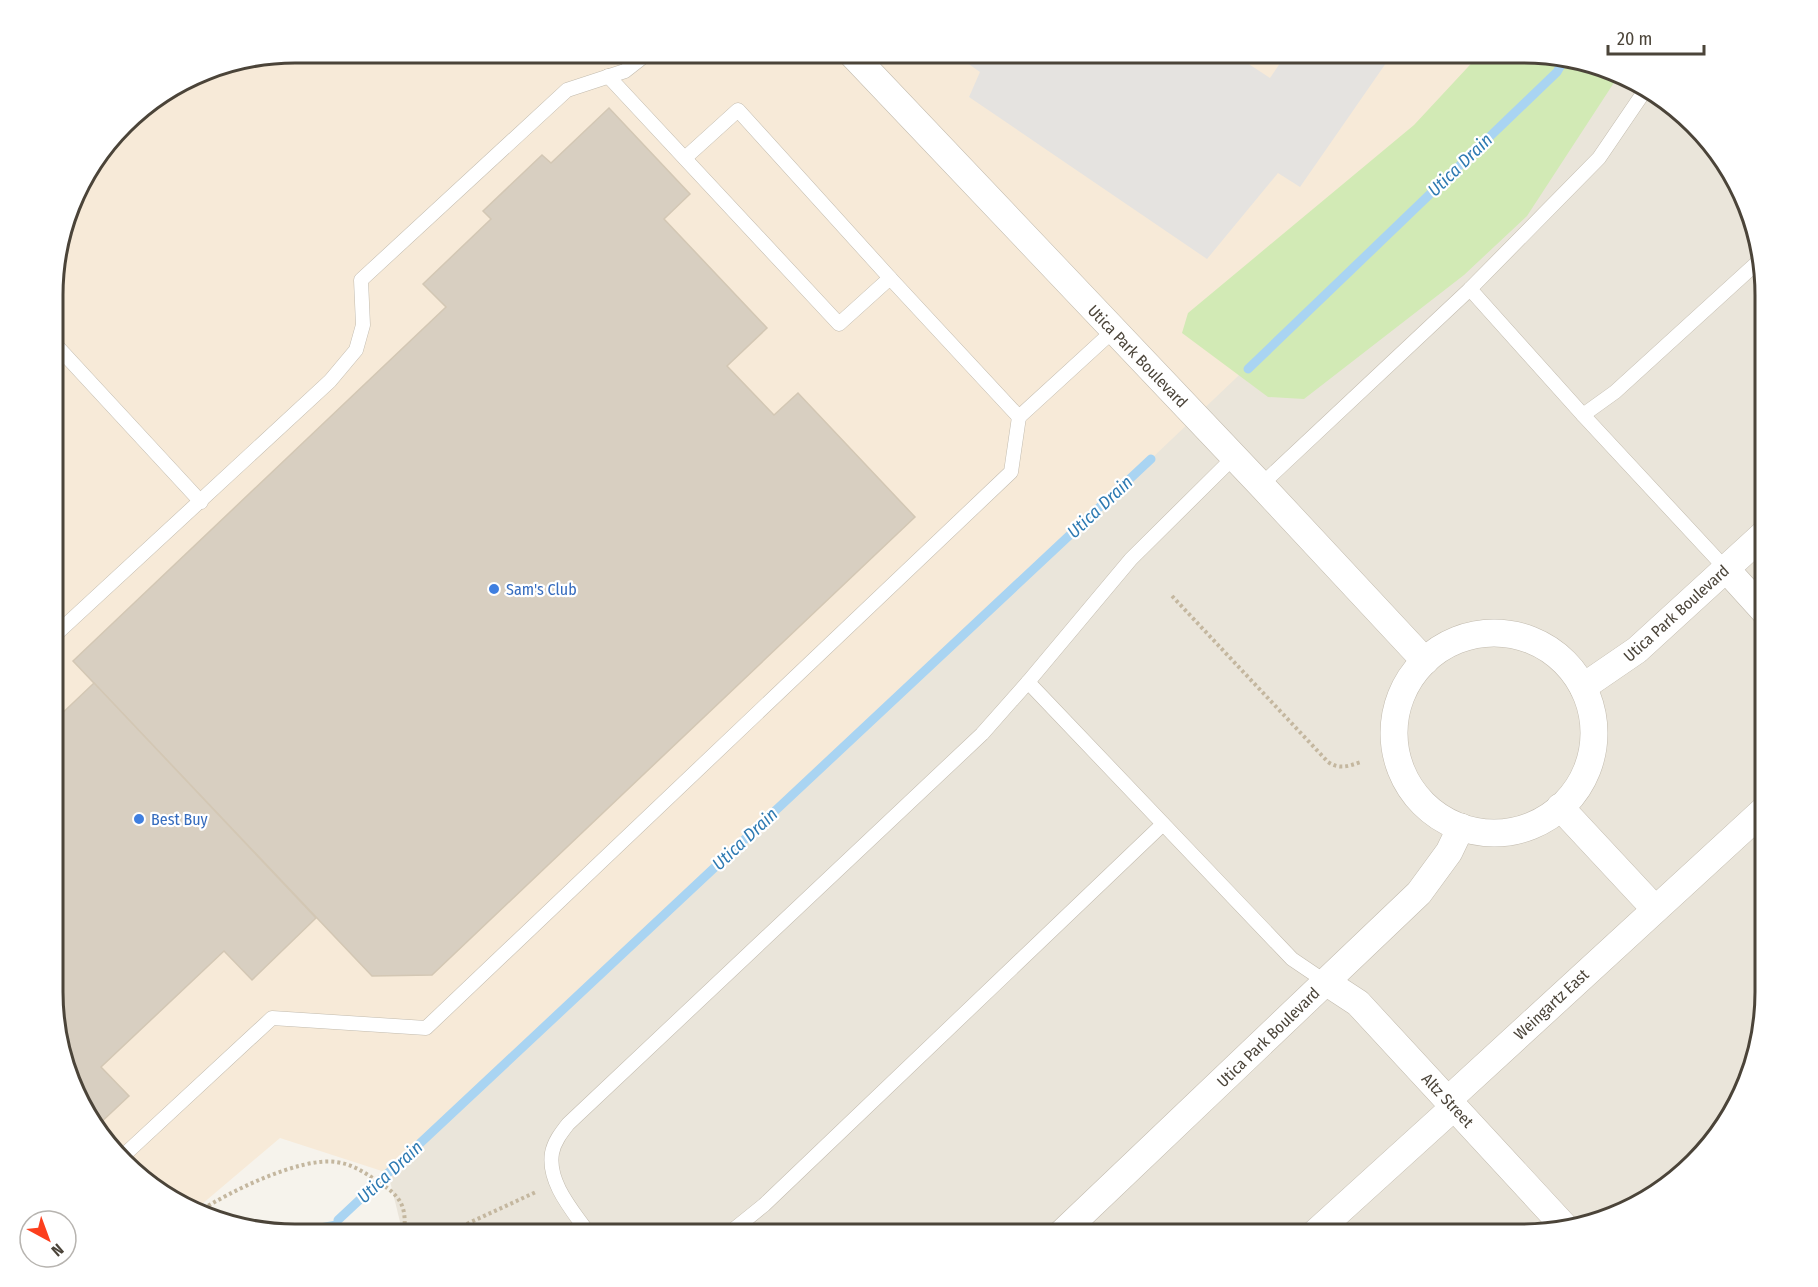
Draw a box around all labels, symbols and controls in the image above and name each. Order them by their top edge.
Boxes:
scale bar [1608,18,1704,56]
text: 20 m [1617,28,1652,50]
water label: Utica Drain [1423,129,1497,201]
street label: Utica Park Boulevard [1084,301,1191,412]
water label: Utica Drain [1063,471,1137,543]
street label: Utica Park Boulevard [1620,561,1733,666]
place label: Sam's Club [506,580,577,599]
marker: Sam's Club [487,582,501,596]
water label: Utica Drain [708,803,782,875]
place label: Best Buy [151,810,209,829]
marker: Best Buy [132,812,146,826]
street label: Weingartz East [1510,964,1593,1044]
street label: Utica Park Boulevard [1213,984,1324,1091]
street label: Altz Street [1418,1069,1478,1132]
water label: Utica Drain [353,1136,427,1208]
north arrow [18,1209,78,1269]
text: N [48,1240,67,1260]

